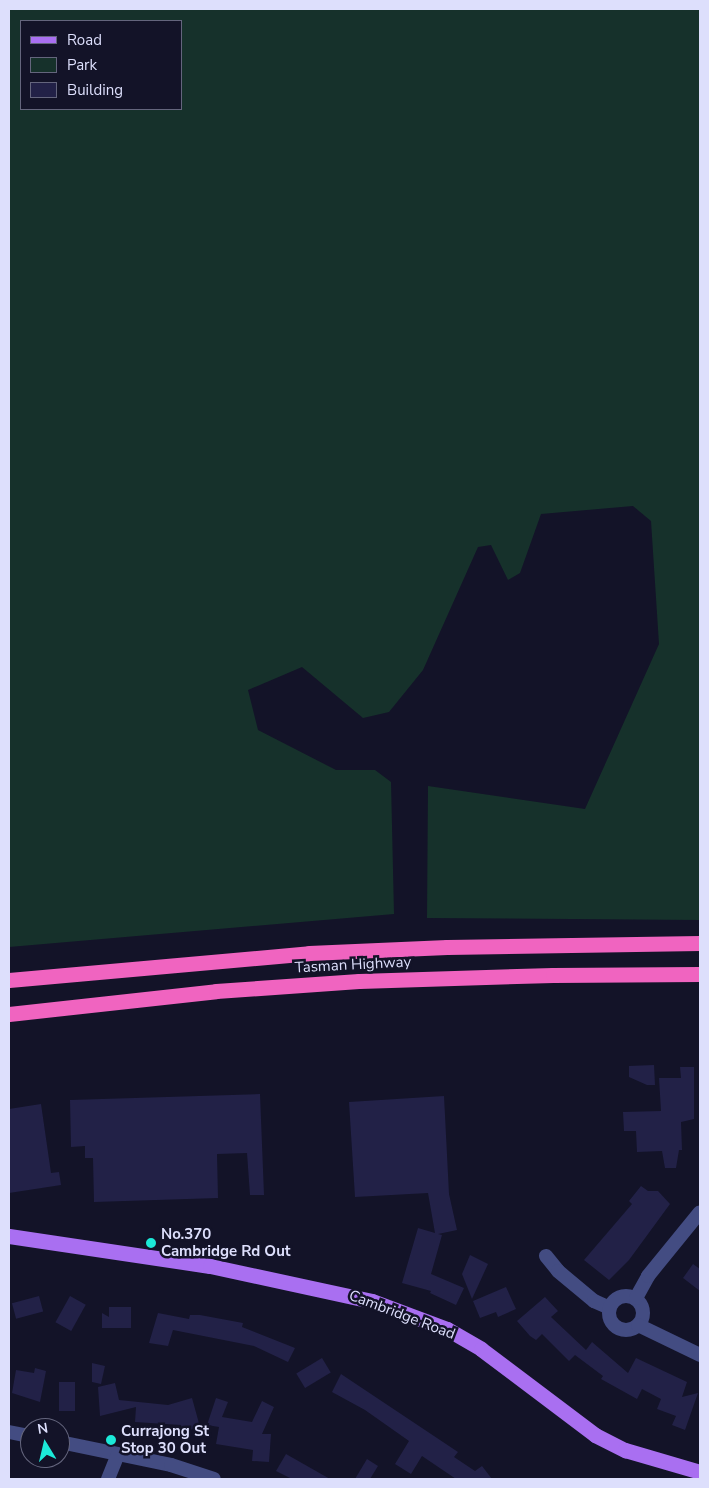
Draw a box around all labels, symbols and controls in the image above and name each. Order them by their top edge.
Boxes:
legend [20,20,182,110]
text: Road [67,30,102,50]
text: Park [67,55,97,75]
text: Building [67,80,123,100]
street label: Tasman Highway [294,953,412,977]
place label: No.370 Cambridge Rd Out [161,1225,291,1260]
marker: No.370 Cambridge Rd Out [145,1237,157,1249]
street label: Cambridge Road [346,1286,458,1344]
north arrow [20,1418,70,1468]
text: N [36,1418,49,1439]
place label: Currajong St Stop 30 Out [121,1422,209,1457]
marker: Currajong St Stop 30 Out [105,1434,117,1446]

